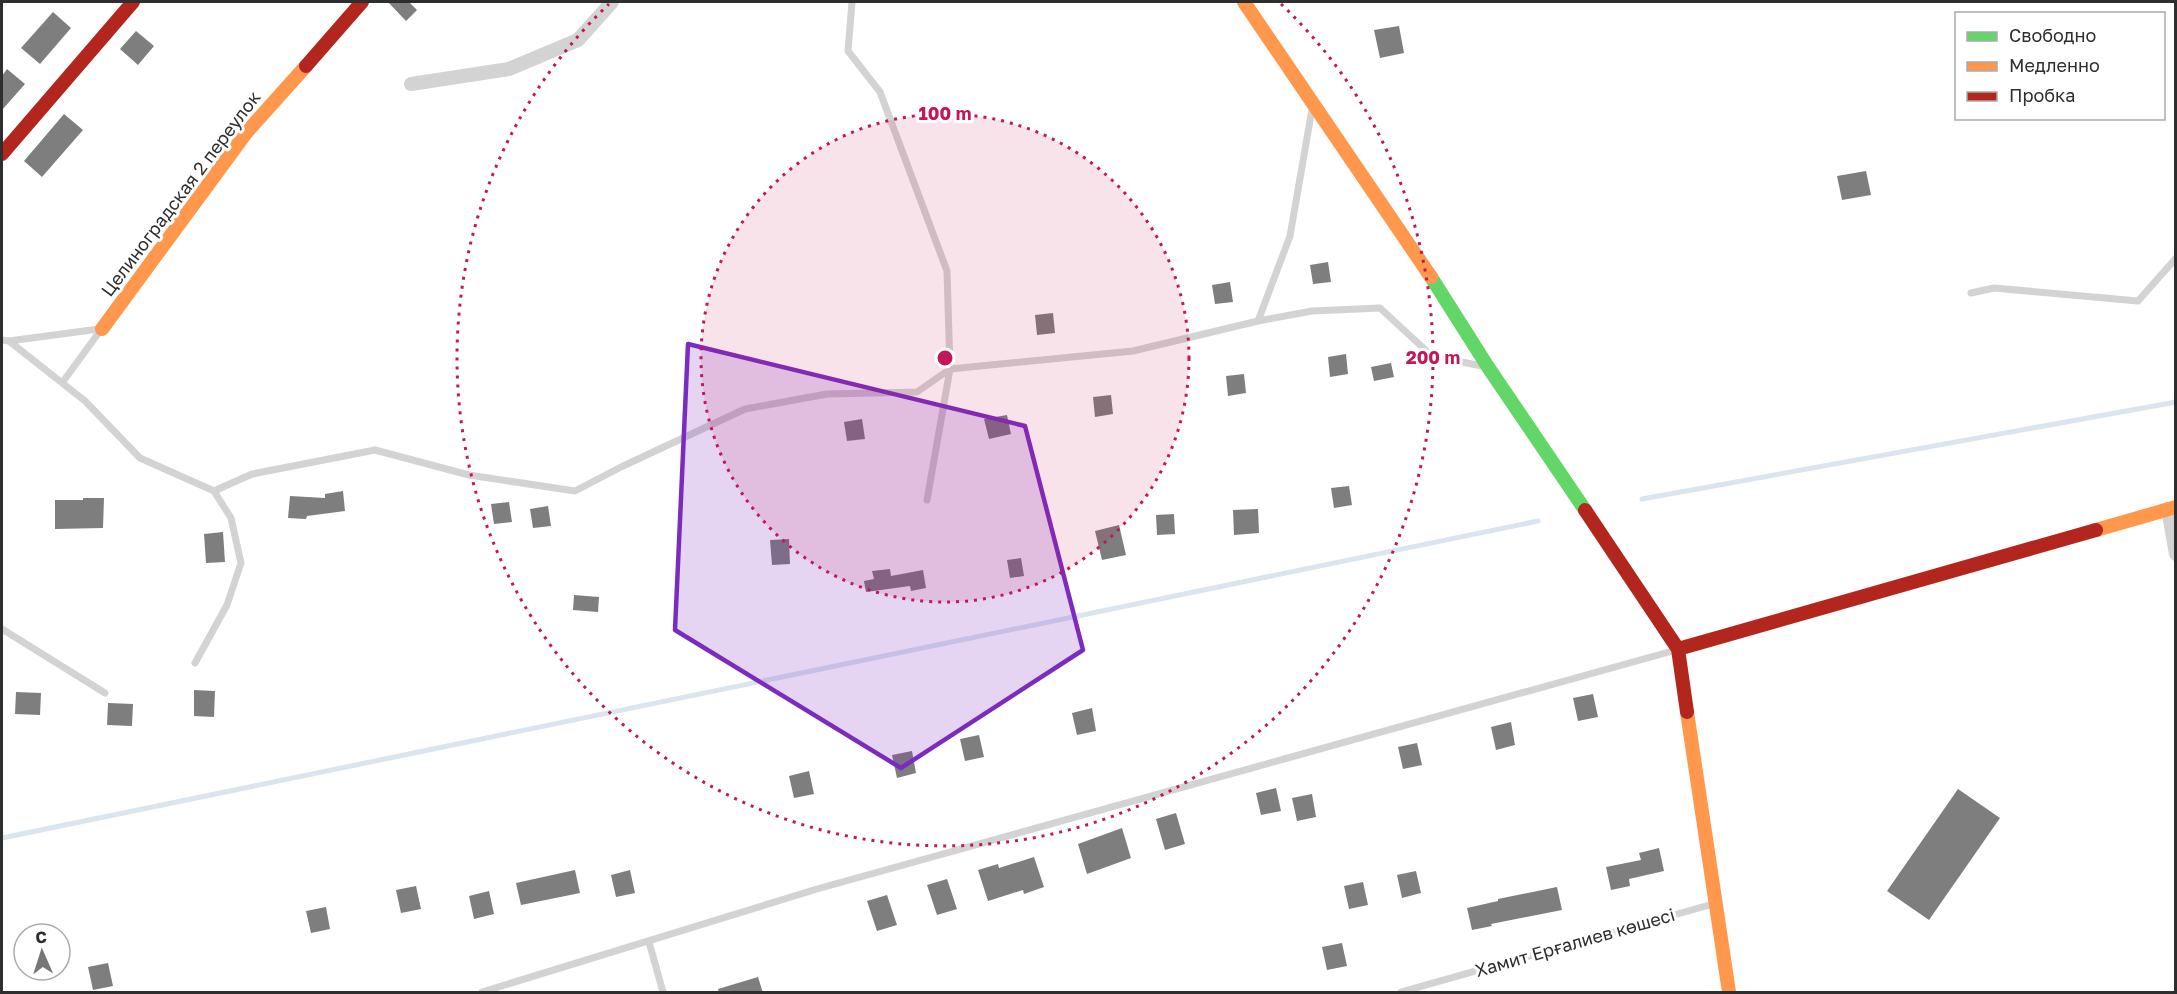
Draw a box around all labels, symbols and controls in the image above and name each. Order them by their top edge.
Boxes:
legend [1955,12,2165,120]
text: Свободно [2009,24,2096,46]
text: Медленно [2009,54,2100,76]
text: Пробка [2009,84,2075,106]
street label: Целиноградская 2 переулок [96,86,265,300]
text: 100 m [919,102,971,124]
text: 200 m [1406,346,1460,368]
centre of rings [935,348,955,368]
street label: Хамит Ерғалиев көшесі [1472,903,1677,981]
north arrow [12,922,72,982]
text: С [35,927,47,947]

